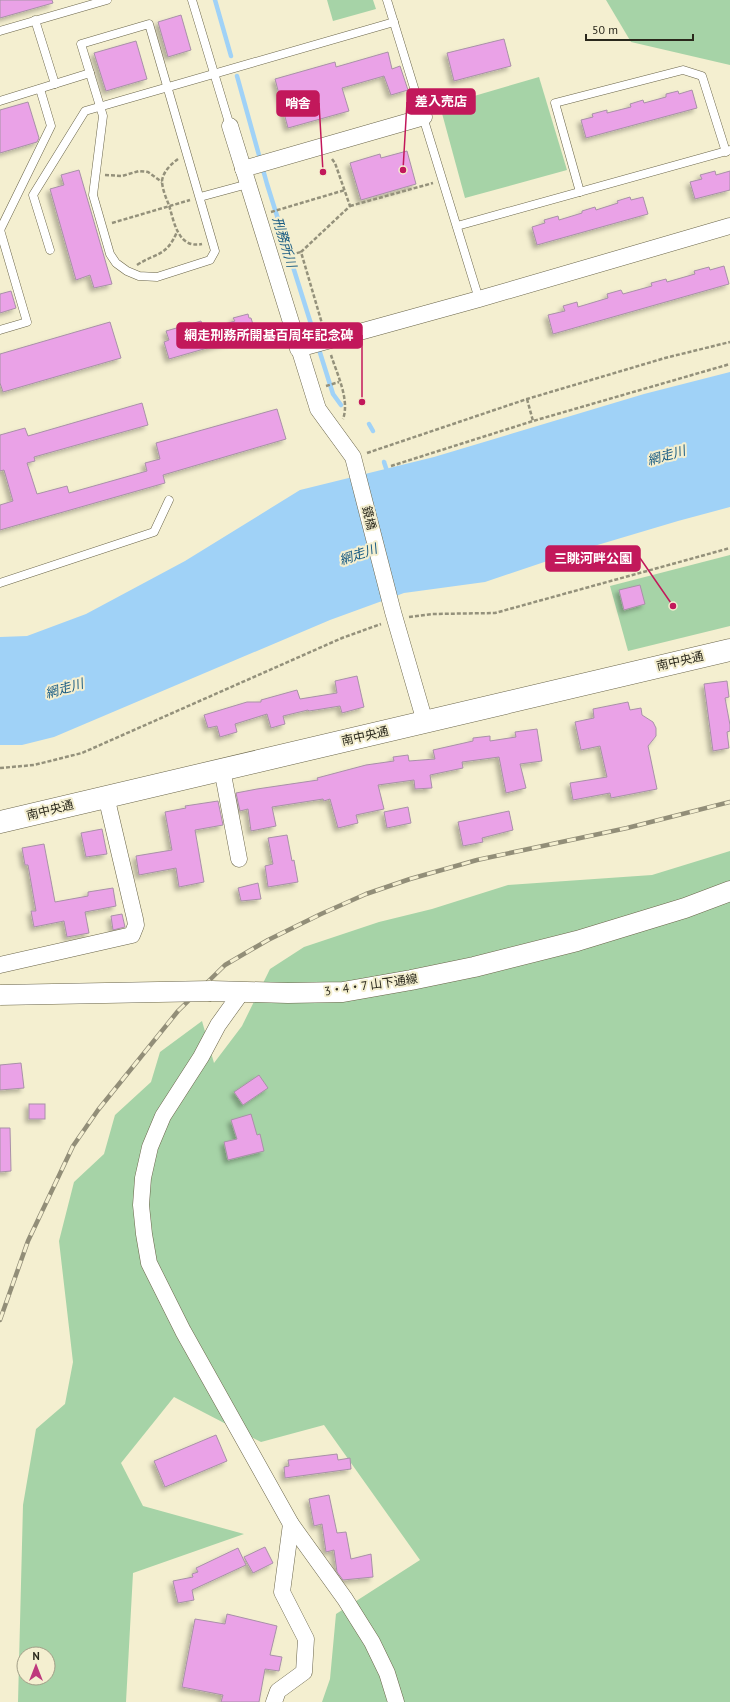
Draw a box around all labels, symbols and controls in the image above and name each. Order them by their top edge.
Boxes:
scale bar [586,16,693,42]
text: 50 m [592,22,618,37]
callout: 差入売店 [407,89,475,114]
callout: 哨舎 [277,91,319,116]
text: 差入売店 [415,93,467,110]
text: 哨舎 [285,95,311,112]
water label: 刑務所川 [269,215,301,271]
callout: 網走刑務所開基百周年記念碑 [177,323,362,348]
text: 網走刑務所開基百周年記念碑 [183,327,354,344]
water label: 網走川 [645,441,689,469]
street label: 鏡橋 [359,504,380,531]
water label: 網走川 [337,539,381,569]
callout: 三眺河畔公園 [546,546,640,571]
text: 三眺河畔公園 [554,550,632,567]
street label: 南中央通 [655,648,705,673]
water label: 網走川 [43,674,87,702]
street label: 南中央通 [340,723,390,748]
street label: 南中央通 [25,796,75,823]
street label: 3・4・7 山下通線 [323,971,419,998]
north arrow [16,1646,56,1686]
text: N [32,1649,40,1663]

